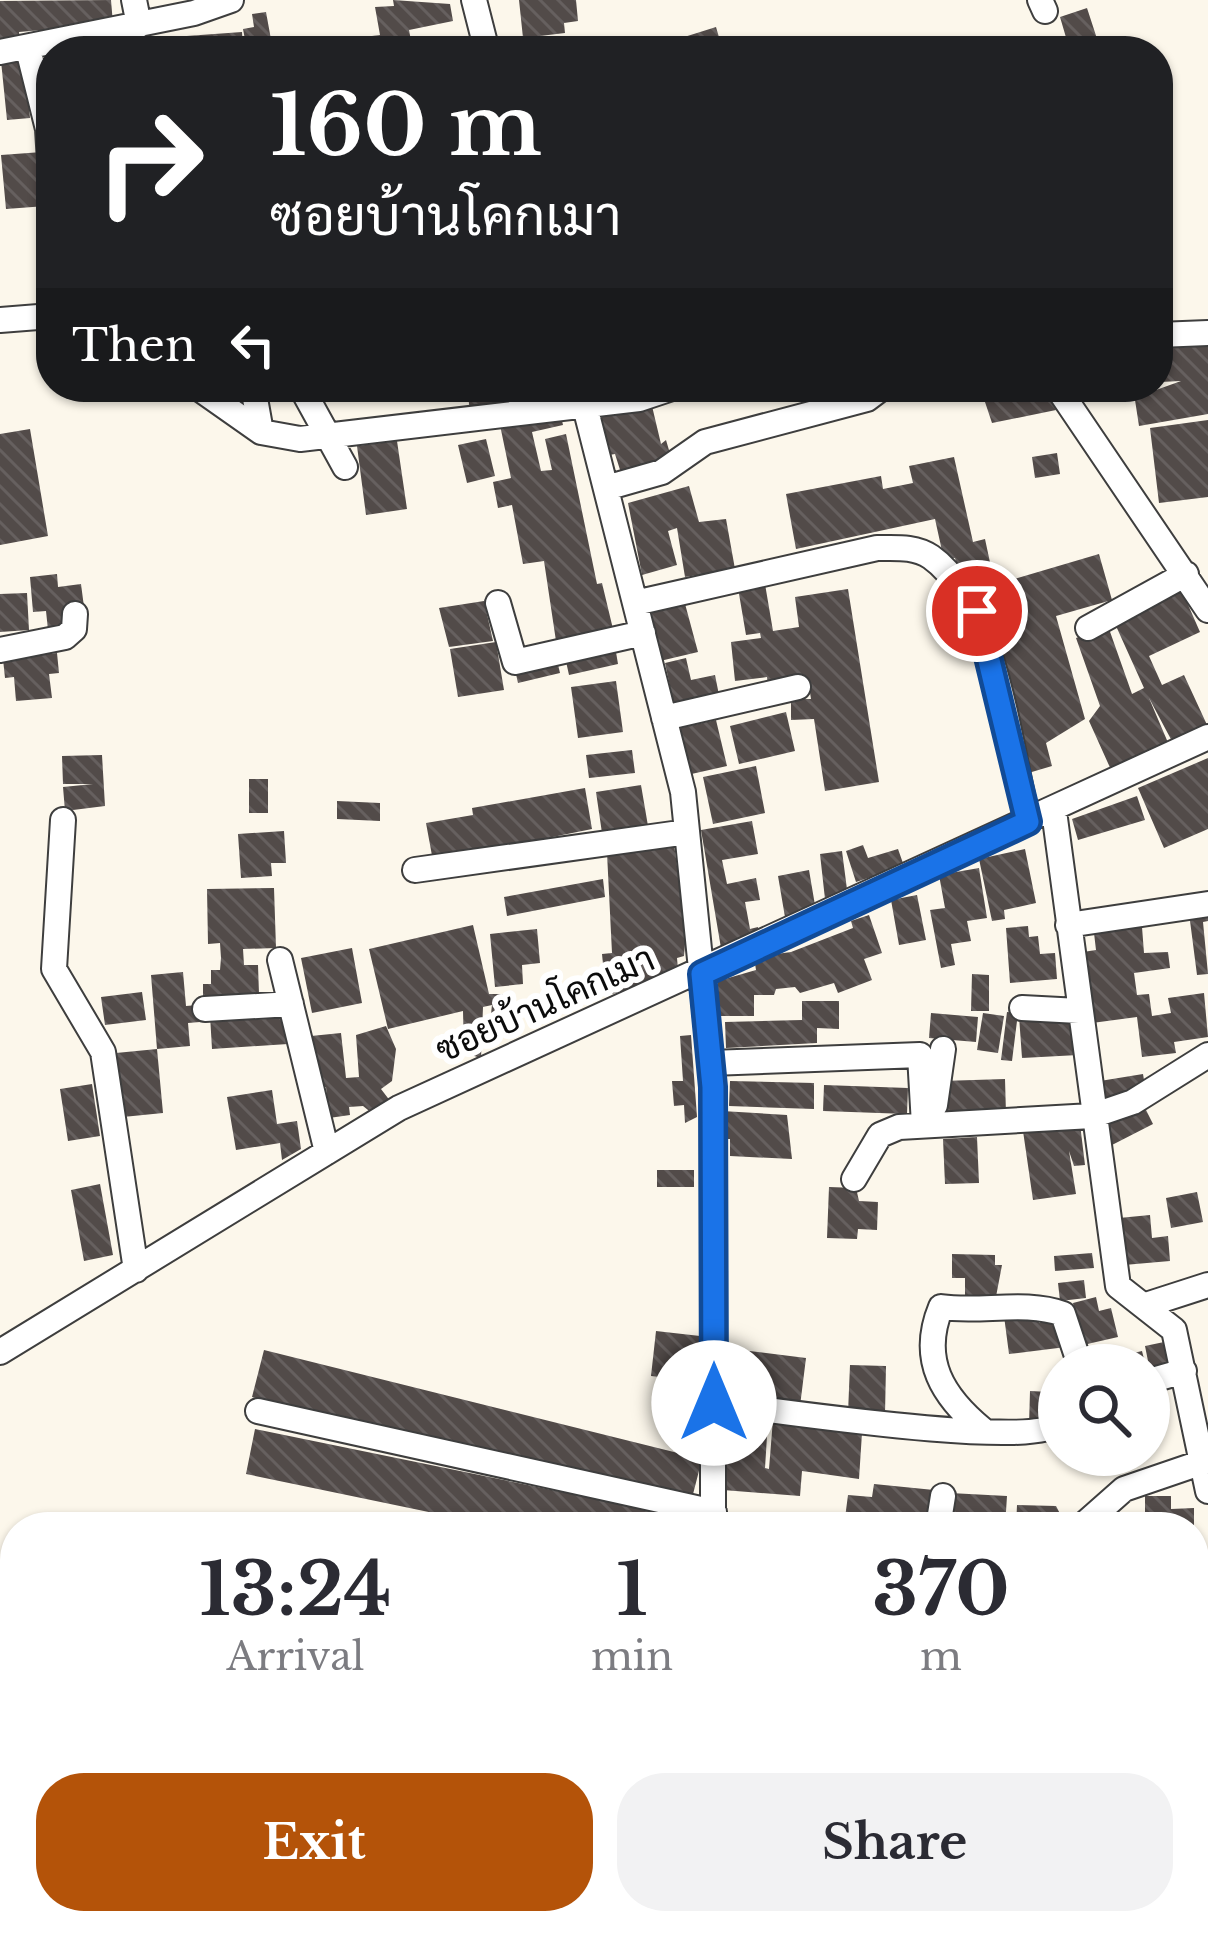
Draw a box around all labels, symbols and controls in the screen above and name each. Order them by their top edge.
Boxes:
text: 160 m [270,74,542,178]
icon: right [72,84,228,240]
text: ซอยบ้านโคกเมา [270,183,622,250]
icon: left [220,312,286,378]
text: Then [72,317,196,373]
pin [926,560,1028,662]
icon: arrive [944,578,1010,644]
street label: ซอยบ้านโคกเมา [429,936,661,1072]
position arrow [651,1340,777,1466]
map controls [1038,1344,1170,1476]
button: search [1038,1344,1170,1476]
text: 13:24 [199,1545,392,1634]
text: 1 [616,1545,648,1634]
text: 370 [872,1545,1010,1634]
text: Arrival [226,1632,365,1681]
text: min [591,1632,673,1681]
text: m [920,1632,962,1681]
button: Exit [36,1773,593,1911]
button: Share [617,1773,1173,1911]

